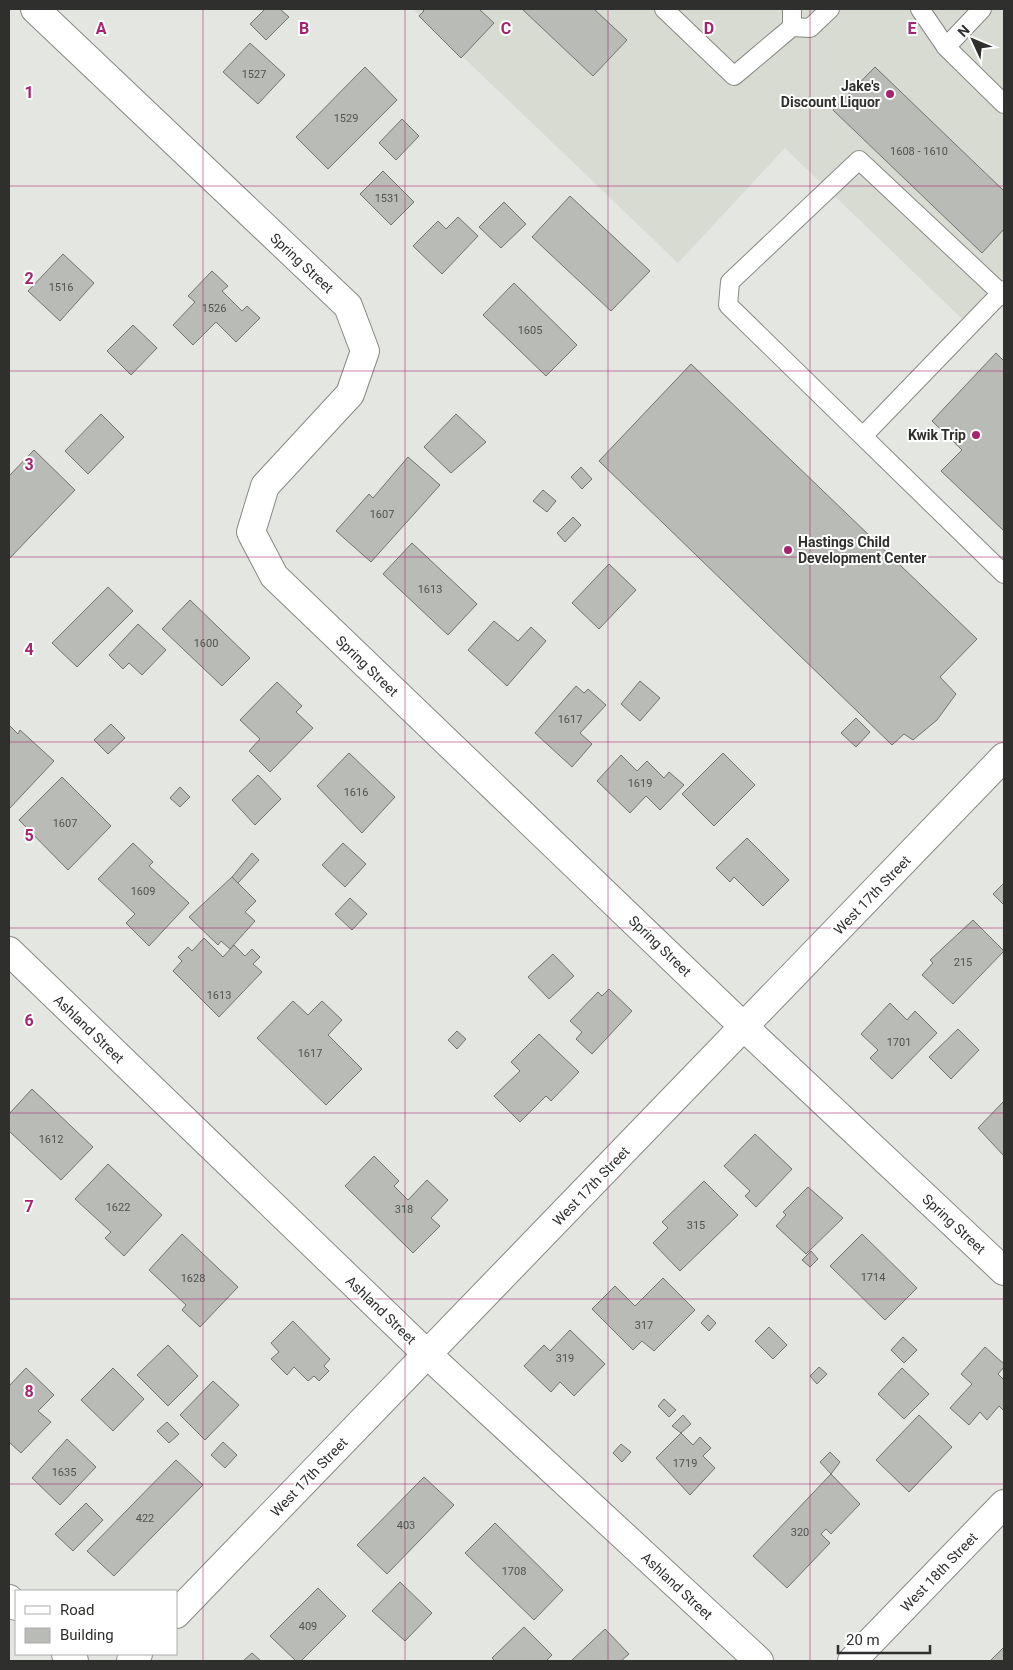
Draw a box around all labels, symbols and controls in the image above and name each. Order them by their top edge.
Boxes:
north arrow [948,15,998,65]
text: A [96,19,107,38]
text: B [299,19,309,38]
text: C [501,19,511,38]
text: D [704,19,714,38]
text: E [908,19,917,38]
text: N [954,22,973,40]
house number: 1527 [242,68,266,81]
place label: Jake's Discount Liquor [781,78,880,110]
text: 1 [24,83,34,102]
marker: Jake's Discount Liquor [884,88,896,100]
house number: 1529 [334,112,358,125]
house number: 1608 - 1610 [890,145,948,158]
house number: 1531 [375,192,399,205]
street label: Spring Street [267,230,337,297]
text: 2 [24,269,34,288]
house number: 1516 [49,281,73,294]
house number: 1526 [202,302,226,315]
house number: 1605 [518,324,542,337]
place label: Kwik Trip [908,427,966,443]
marker: Kwik Trip [970,429,982,441]
text: 3 [24,455,34,474]
house number: 1607 [370,508,394,521]
place label: Hastings Child Development Center [798,534,926,566]
marker: Hastings Child Development Center [782,544,794,556]
house number: 1613 [418,583,442,596]
street label: Spring Street [333,632,402,700]
house number: 1600 [194,637,218,650]
text: 4 [24,640,34,659]
house number: 1617 [558,713,582,726]
house number: 1619 [628,777,652,790]
house number: 1616 [344,786,368,799]
house number: 1607 [53,817,77,830]
text: 5 [24,826,34,845]
street label: West 17th Street [830,852,914,938]
house number: 1609 [131,885,155,898]
street label: Spring Street [626,912,695,980]
house number: 215 [954,956,972,969]
house number: 1613 [207,989,231,1002]
street label: Ashland Street [51,992,128,1067]
text: 6 [24,1011,34,1030]
house number: 1701 [887,1036,911,1049]
house number: 1617 [298,1047,322,1060]
house number: 1612 [39,1133,63,1146]
street label: West 17th Street [549,1143,633,1229]
street label: Spring Street [919,1191,989,1258]
text: 7 [24,1197,34,1216]
house number: 1622 [106,1201,130,1214]
house number: 318 [395,1203,413,1216]
house number: 315 [687,1219,705,1232]
house number: 1714 [861,1271,885,1284]
house number: 1628 [181,1272,205,1285]
street label: Ashland Street [343,1273,420,1348]
house number: 317 [635,1319,653,1332]
house number: 319 [556,1352,574,1365]
text: 8 [24,1382,34,1401]
street label: West 17th Street [267,1434,351,1520]
house number: 1719 [673,1457,697,1470]
house number: 1635 [52,1466,76,1479]
house number: 422 [136,1512,154,1525]
house number: 403 [397,1519,415,1532]
house number: 320 [791,1526,809,1539]
street label: West 18th Street [897,1529,981,1615]
street label: Ashland Street [638,1549,716,1623]
house number: 1708 [502,1565,526,1578]
legend [15,1590,178,1655]
text: Road [60,1601,94,1619]
house number: 409 [299,1620,317,1633]
scale bar [838,1622,930,1654]
text: Building [60,1626,114,1644]
text: 20 m [846,1631,880,1649]

